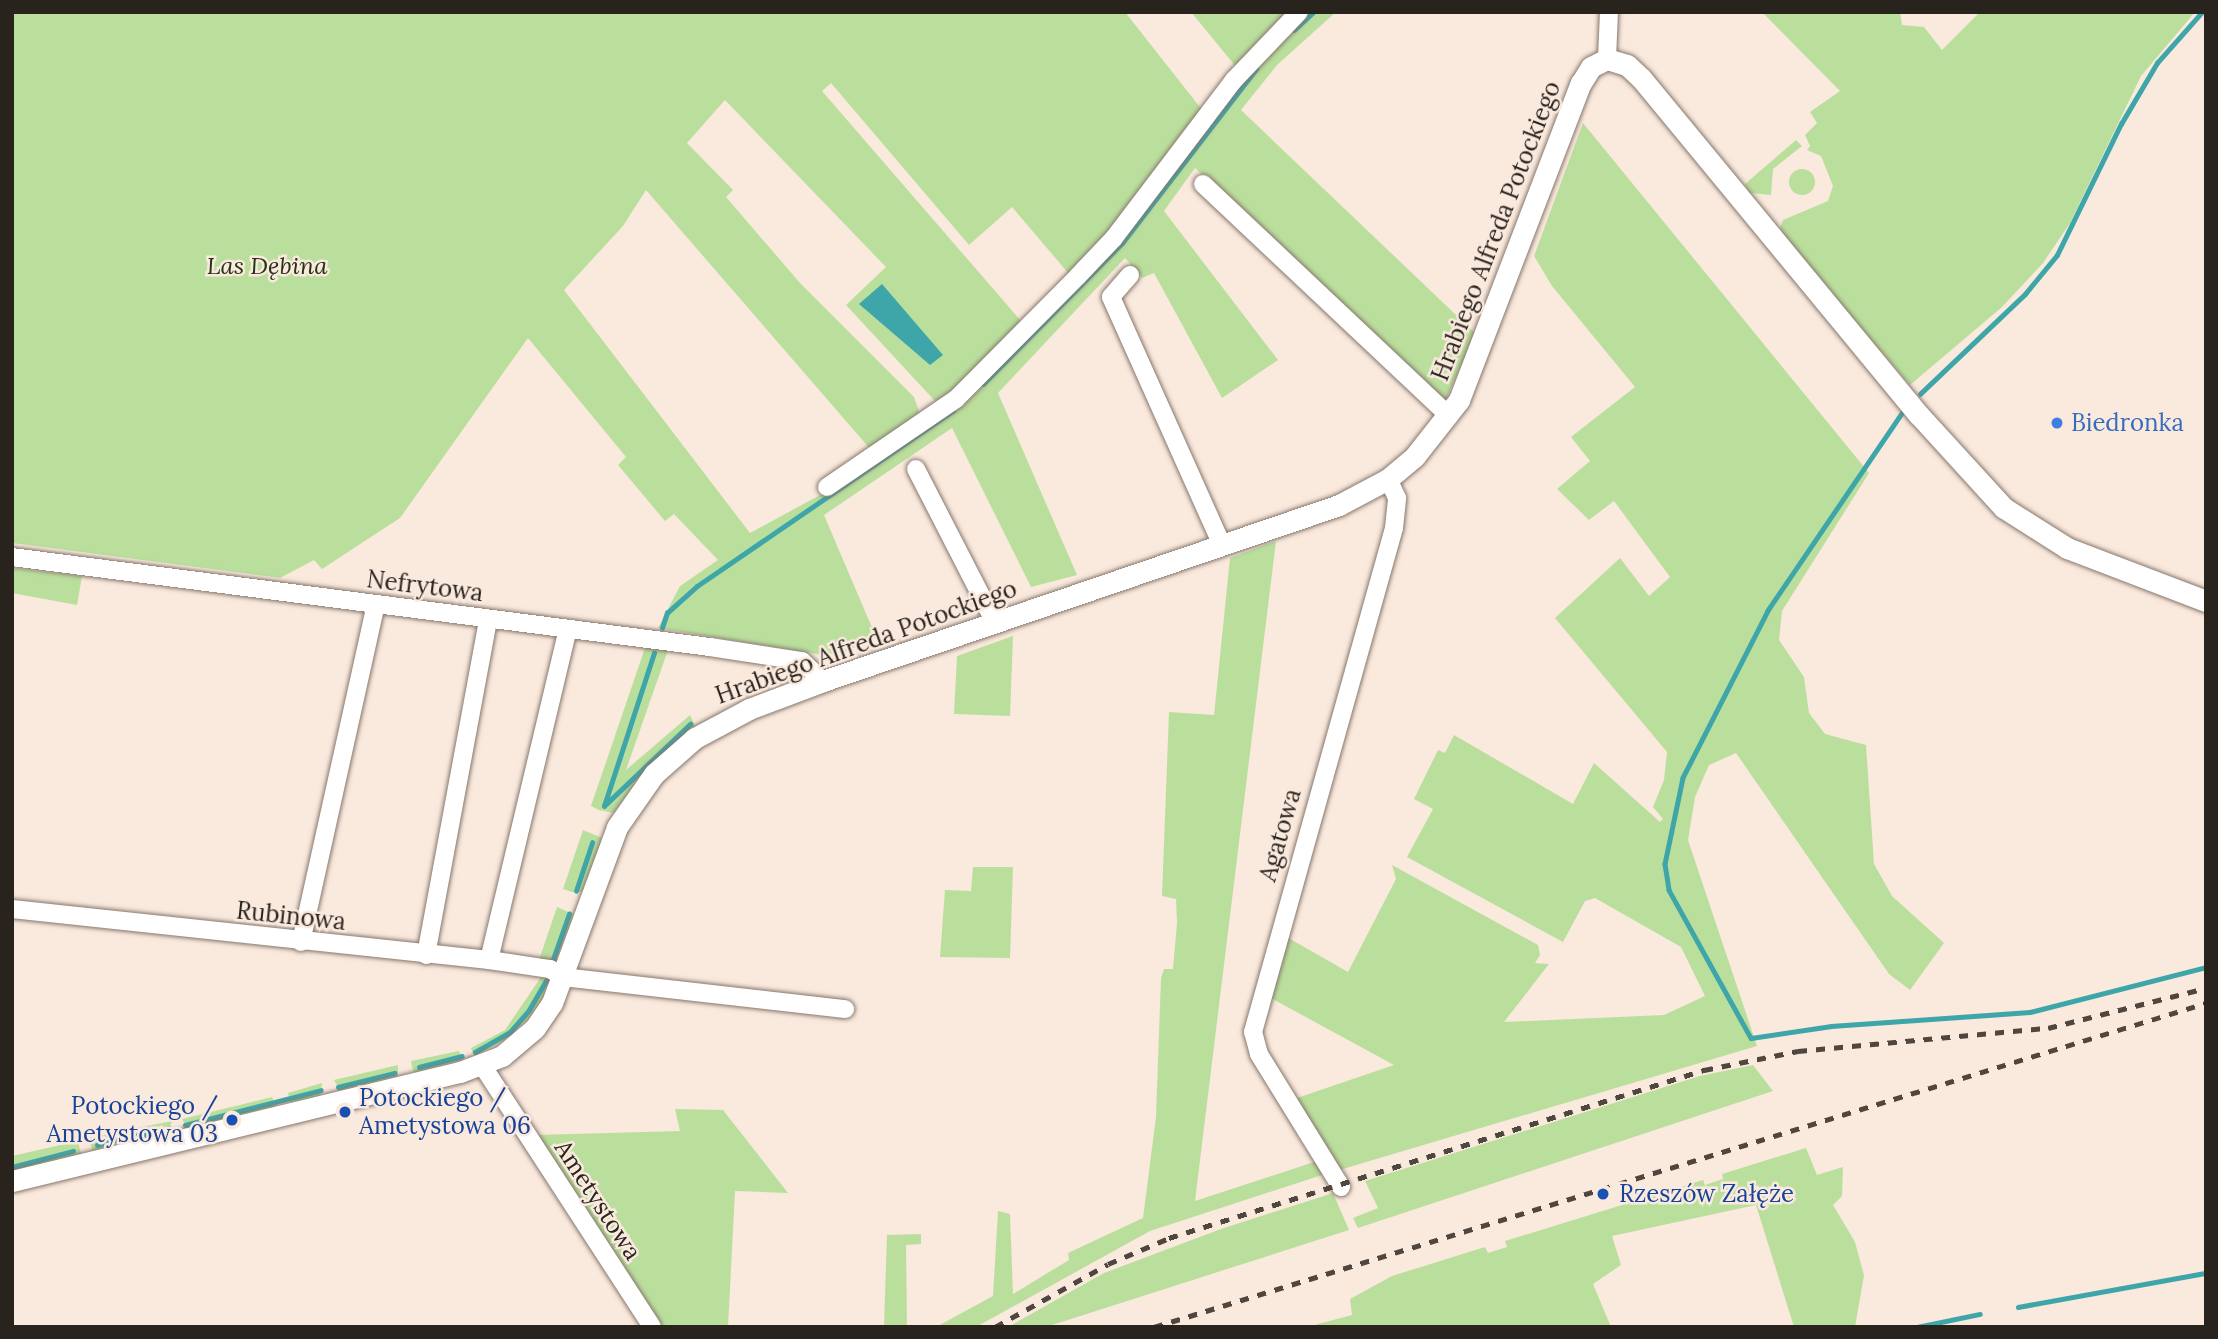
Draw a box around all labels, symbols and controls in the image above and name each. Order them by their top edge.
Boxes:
street label: Hrabiego Alfreda Potockiego [1425,77,1567,385]
park label: Las Dębina [207,252,327,280]
place label: Biedronka [2071,409,2184,437]
marker: Biedronka [2049,415,2065,431]
street label: Nefrytowa [365,565,485,607]
street label: Hrabiego Alfreda Potockiego [711,574,1021,710]
street label: Agatowa [1253,785,1307,885]
street label: Rubinowa [235,896,347,936]
place label: Potockiego / Ametystowa 06 [359,1084,531,1140]
place label: Potockiego / Ametystowa 03 [47,1092,218,1148]
marker: Potockiego / Ametystowa 06 [337,1104,353,1120]
marker: Potockiego / Ametystowa 03 [224,1112,240,1128]
street label: Ametystowa [549,1135,647,1265]
place label: Rzeszów Załęże [1619,1180,1794,1208]
marker: Rzeszów Załęże [1593,1184,1613,1204]

